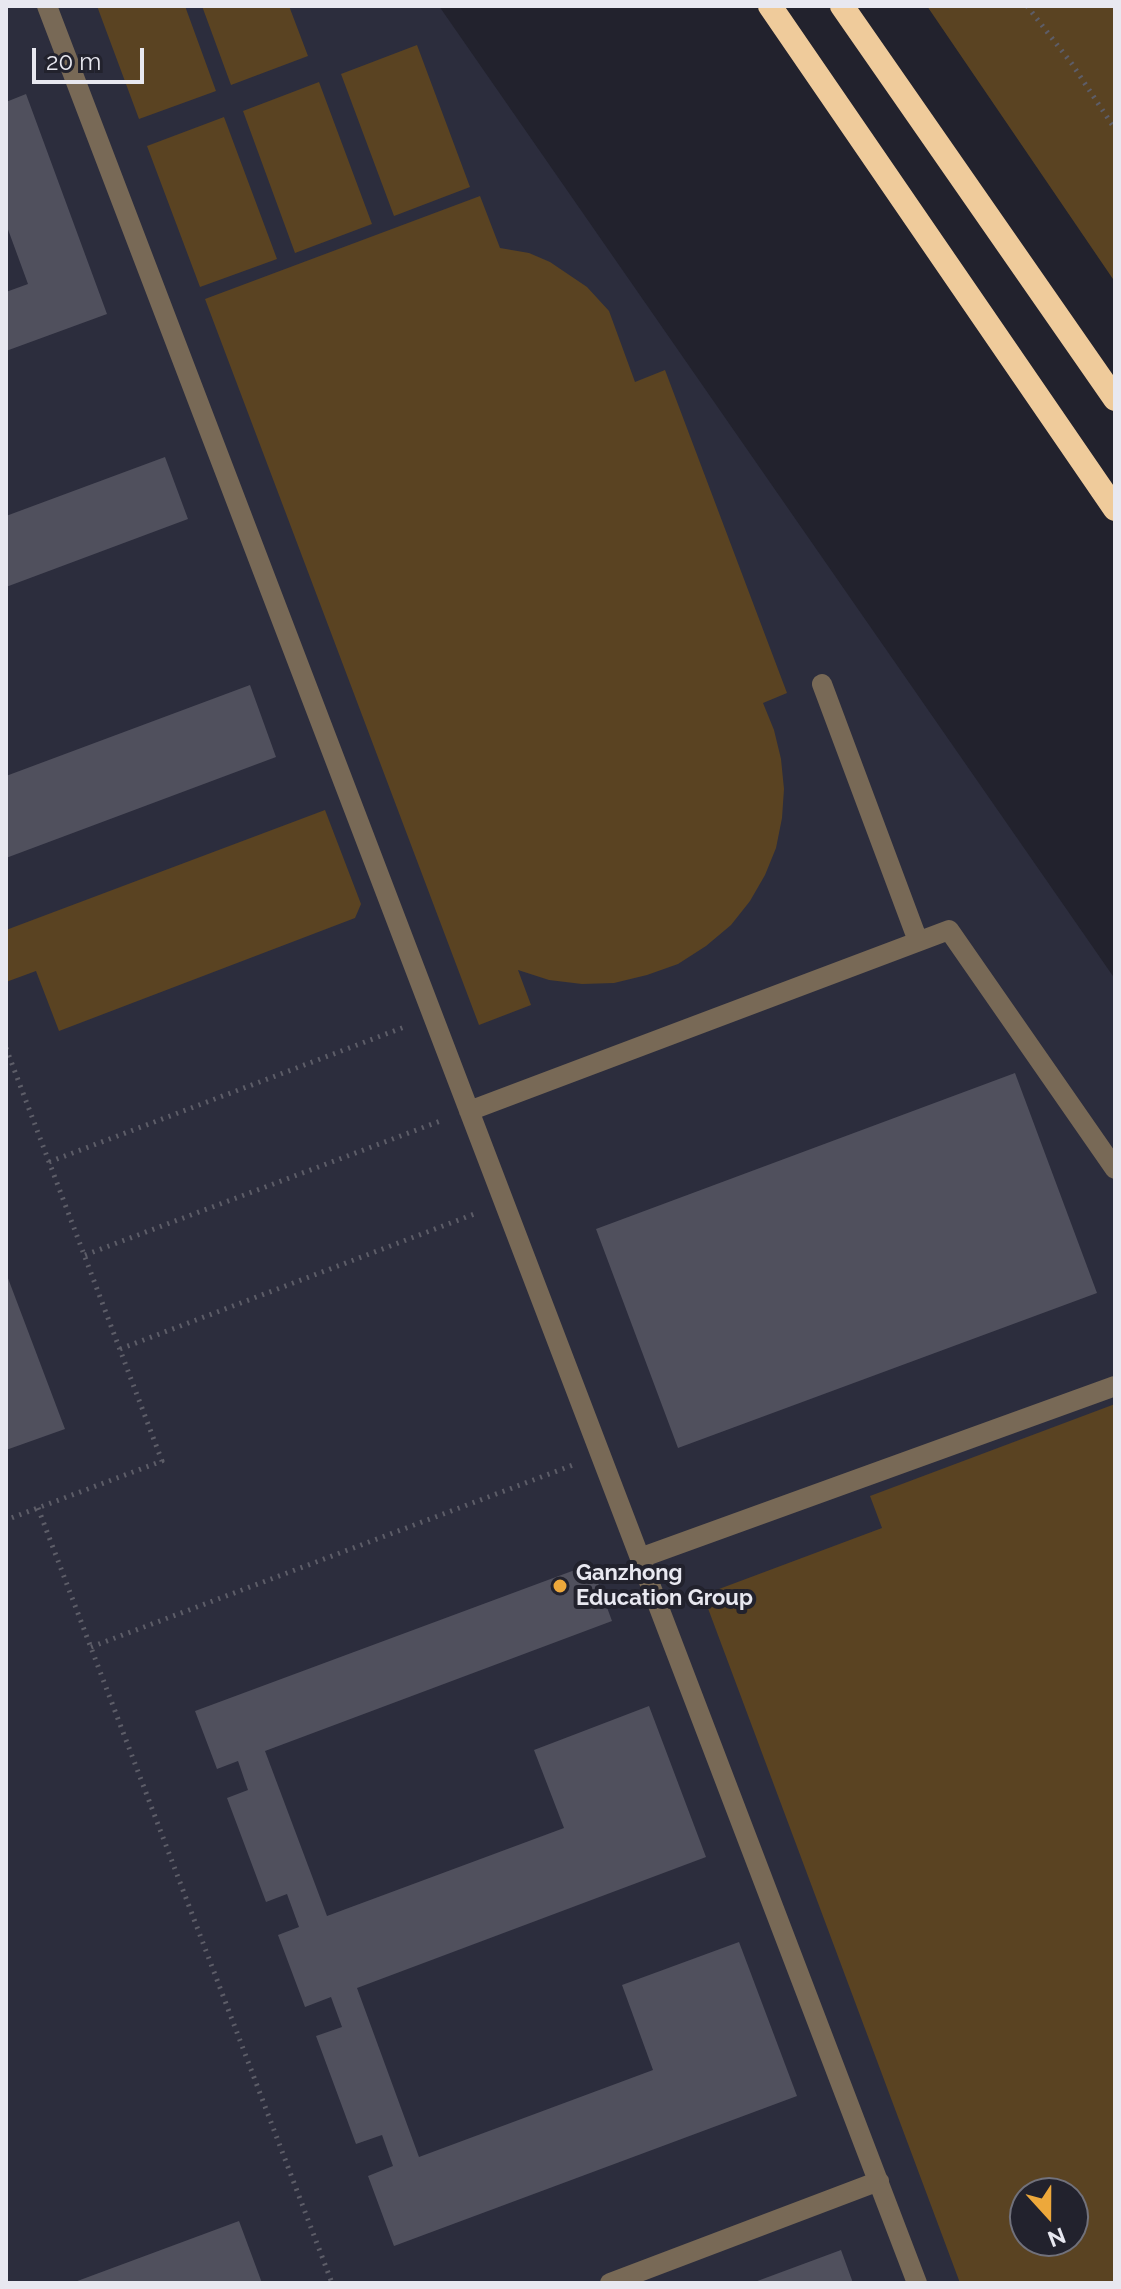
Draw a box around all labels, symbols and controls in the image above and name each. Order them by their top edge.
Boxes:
scale bar [36,32,148,82]
text: 20 m [46,47,101,76]
place label: Ganzhong Education Group [576,1560,753,1612]
marker: Ganzhong Education Group [551,1577,569,1595]
north arrow [1009,2177,1089,2257]
text: N [1044,2222,1069,2253]

